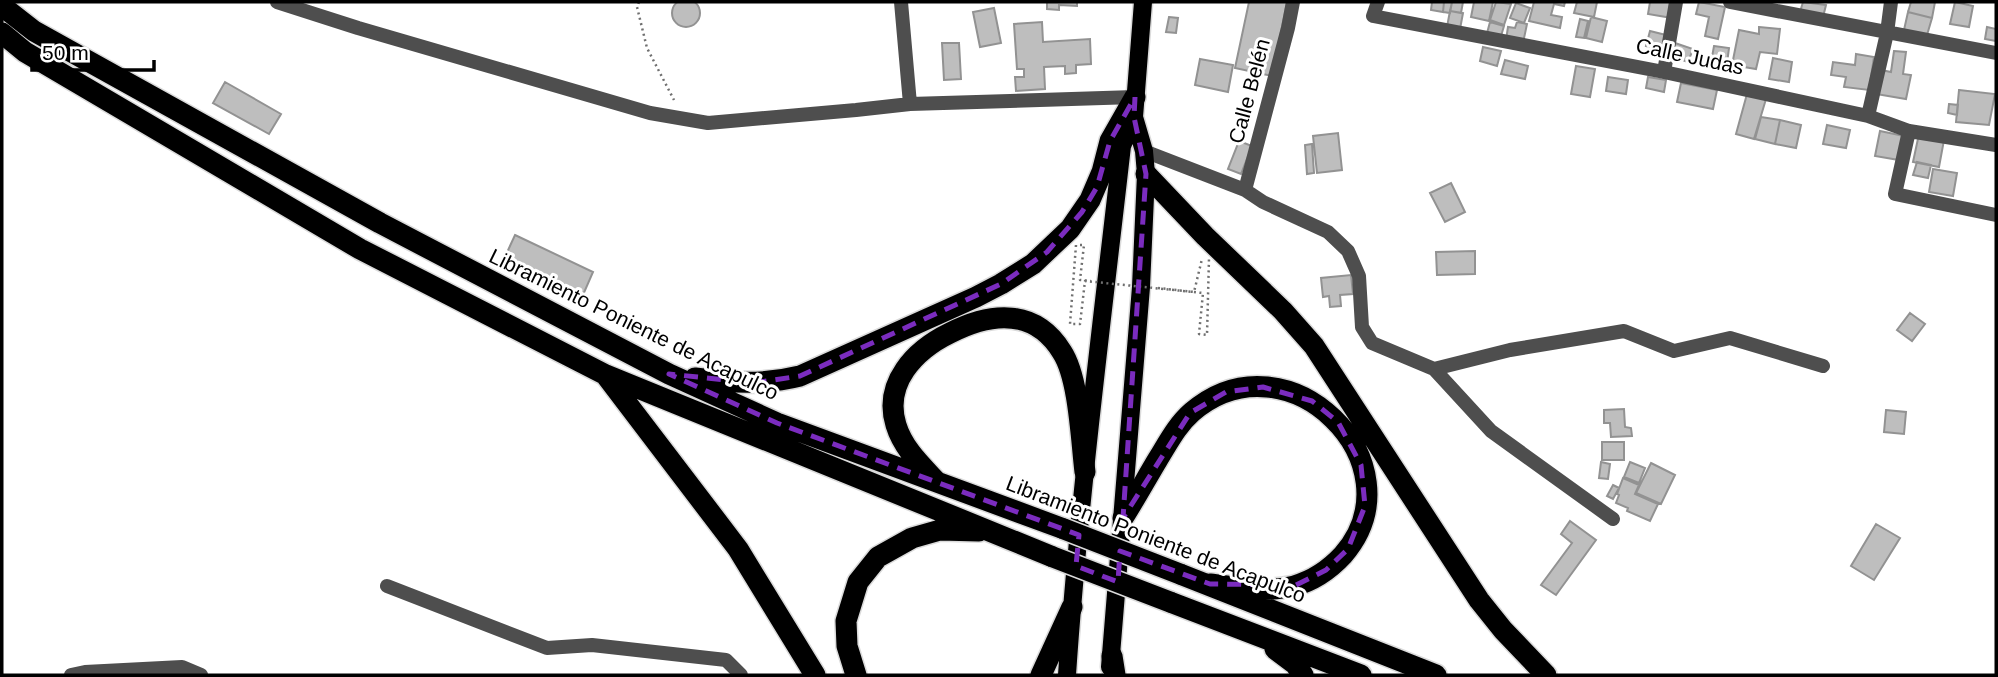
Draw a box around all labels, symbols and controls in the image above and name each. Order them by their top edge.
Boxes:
scale bar [32,28,154,72]
street label: Calle Judas [1634,33,1746,79]
street label: Calle Belén [1224,36,1274,146]
text: 50 m [42,41,89,64]
street label: Libramiento Poniente de Acapulco [486,244,782,404]
street label: Libramiento Poniente de Acapulco [1003,471,1309,607]

